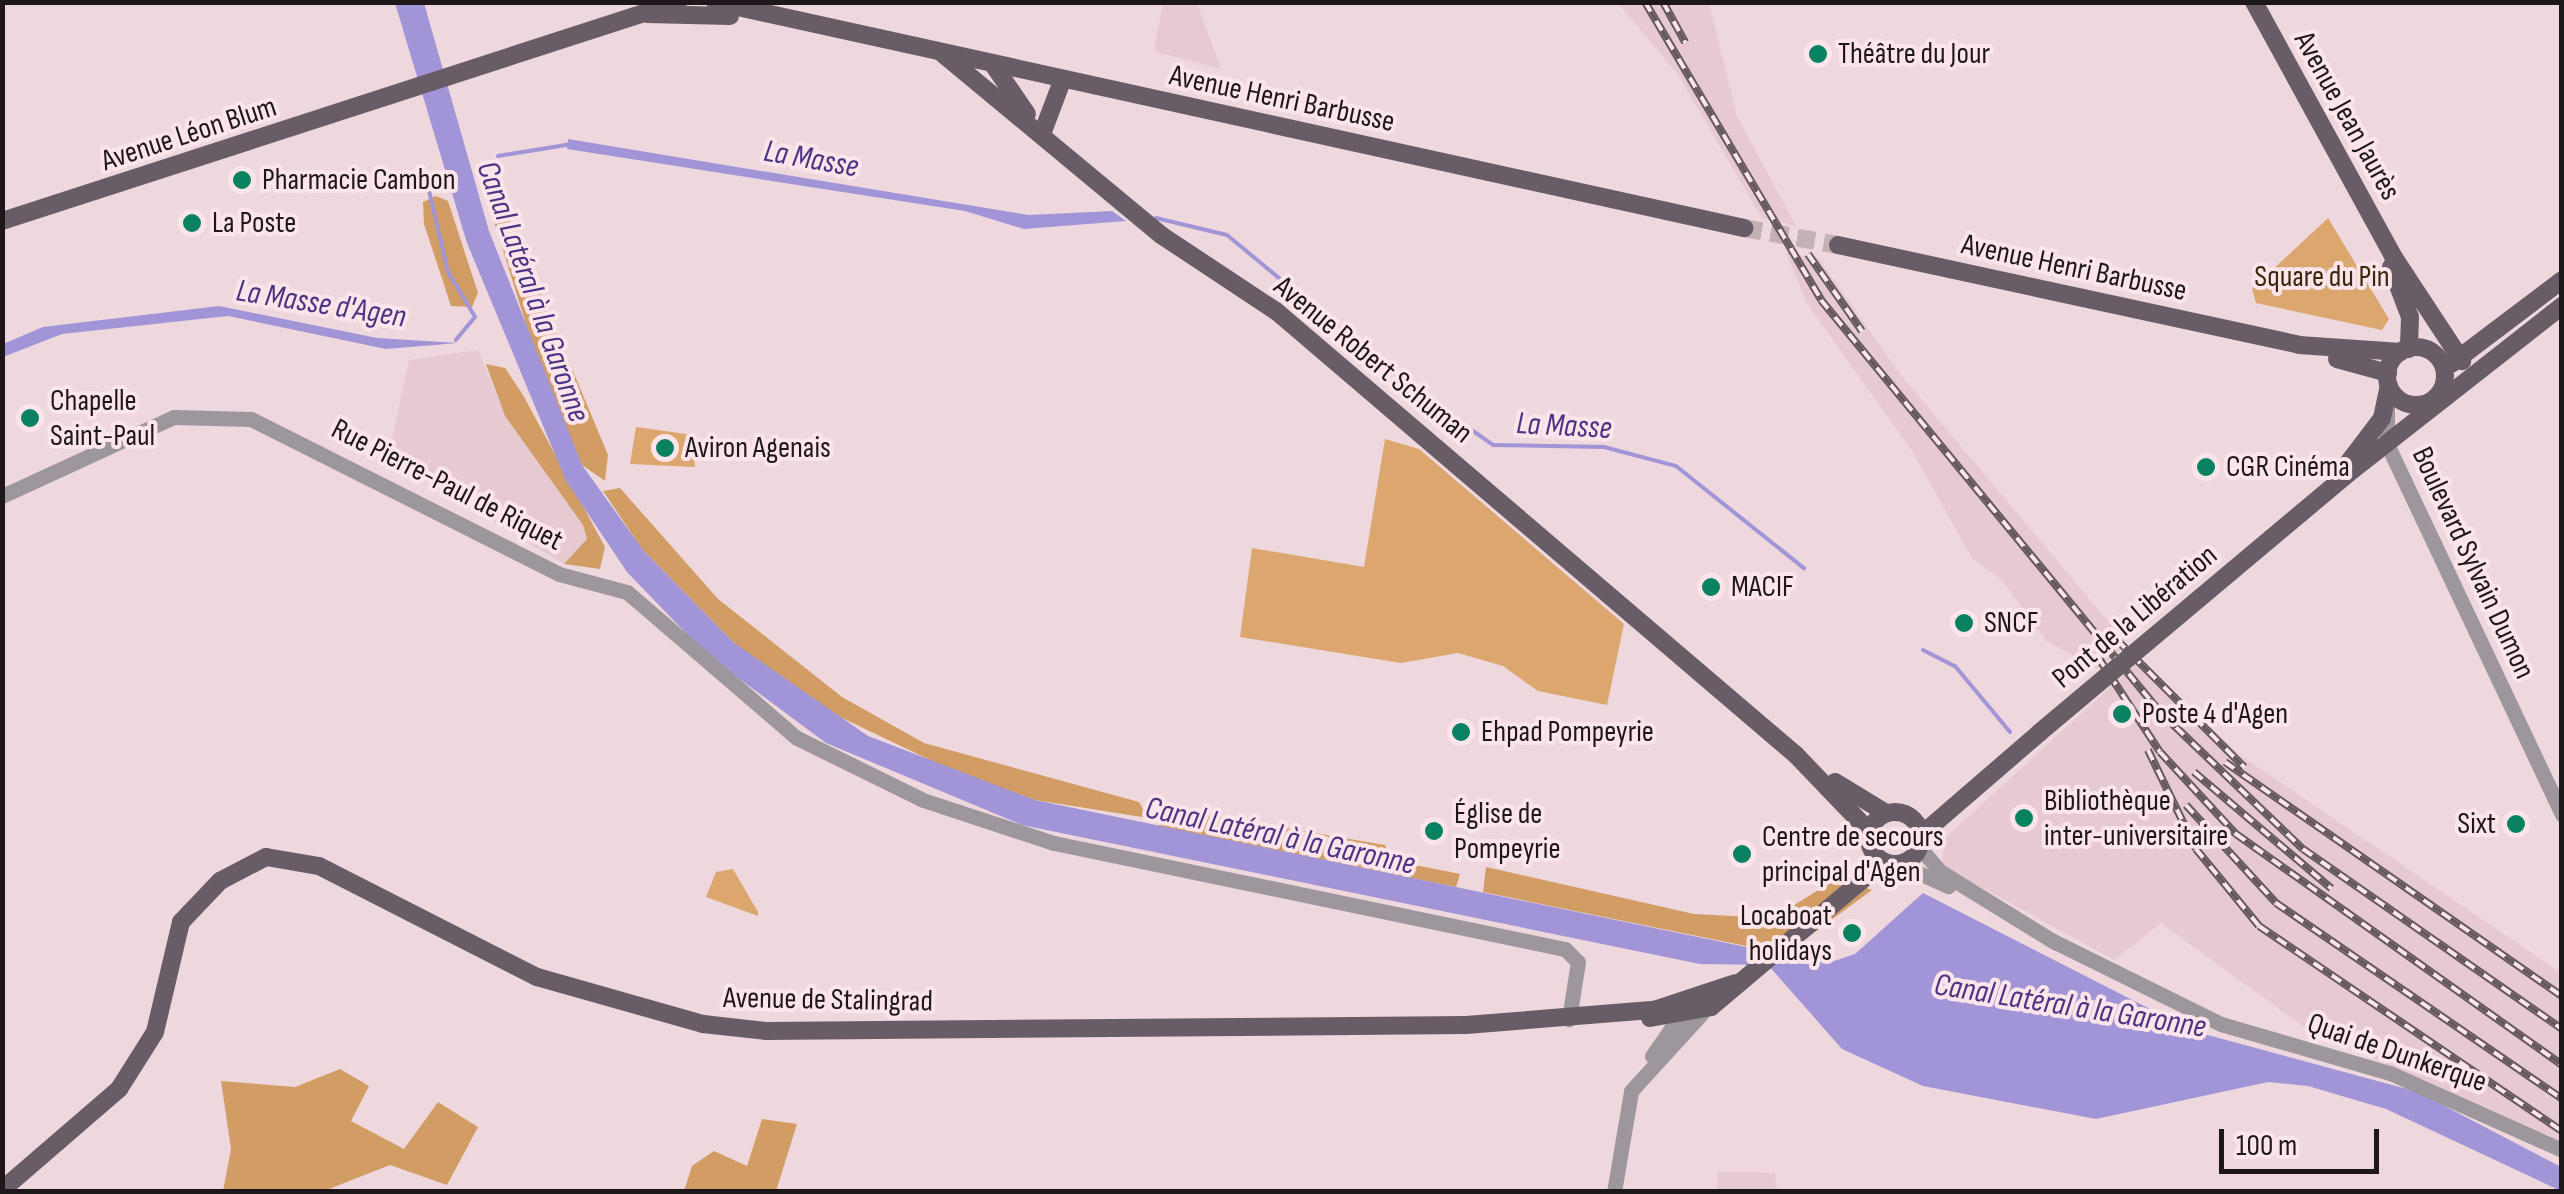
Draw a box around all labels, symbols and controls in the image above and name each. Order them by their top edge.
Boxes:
street label: Avenue Jean Jaurès [2286,26,2408,206]
place label: Théâtre du Jour [1838,36,1990,72]
marker: Théâtre du Jour [1807,43,1829,65]
street label: Avenue Henri Barbusse [1166,58,1398,140]
street label: Avenue Léon Blum [97,89,281,179]
water label: La Masse [761,133,861,187]
water label: Canal Latéral à la Garonne [467,156,597,428]
place label: Pharmacie Cambon [262,162,455,198]
marker: Pharmacie Cambon [231,169,253,191]
place label: La Poste [212,205,296,241]
marker: La Poste [181,212,203,234]
street label: Avenue Henri Barbusse [1958,227,2190,309]
park label: Square du Pin [2254,259,2390,295]
street label: Avenue Robert Schuman [1266,269,1480,451]
water label: La Masse d'Agen [233,273,409,337]
place label: Chapelle Saint-Paul [50,383,155,454]
water label: La Masse [1515,405,1613,449]
marker: Chapelle Saint-Paul [19,407,41,429]
street label: Rue Pierre-Paul de Riquet [325,411,569,559]
place label: Aviron Agenais [685,430,831,466]
marker: Aviron Agenais [654,437,676,459]
street label: Boulevard Sylvain Dumon [2404,441,2542,685]
place label: CGR Cinéma [2226,449,2350,485]
marker: CGR Cinéma [2195,456,2217,478]
street label: Pont de la Libération [2045,538,2225,696]
place label: MACIF [1731,569,1794,605]
marker: MACIF [1700,576,1722,598]
place label: SNCF [1984,605,2039,641]
marker: SNCF [1953,612,1975,634]
place label: Poste 4 d'Agen [2142,696,2288,732]
marker: Poste 4 d'Agen [2111,703,2133,725]
place label: Ehpad Pompeyrie [1481,714,1654,750]
marker: Ehpad Pompeyrie [1450,721,1472,743]
place label: Bibliothèque inter-universitaire [2044,783,2228,854]
water label: Canal Latéral à la Garonne [1142,790,1418,884]
place label: Église de Pompeyrie [1454,796,1560,866]
place label: Sixt [2457,806,2496,842]
marker: Bibliothèque inter-universitaire [2013,807,2035,829]
marker: Sixt [2505,813,2527,835]
place label: Centre de secours principal d'Agen [1762,819,1943,890]
marker: Église de Pompeyrie [1423,820,1445,842]
marker: Centre de secours principal d'Agen [1731,843,1753,865]
place label: Locaboat holidays [1740,898,1832,968]
marker: Locaboat holidays [1841,922,1863,944]
water label: Canal Latéral à la Garonne [1931,967,2209,1047]
street label: Avenue de Stalingrad [723,980,933,1020]
street label: Quai de Dunkerque [2303,1006,2491,1100]
scale bar [2224,1109,2384,1171]
text: 100 m [2236,1128,2297,1164]

